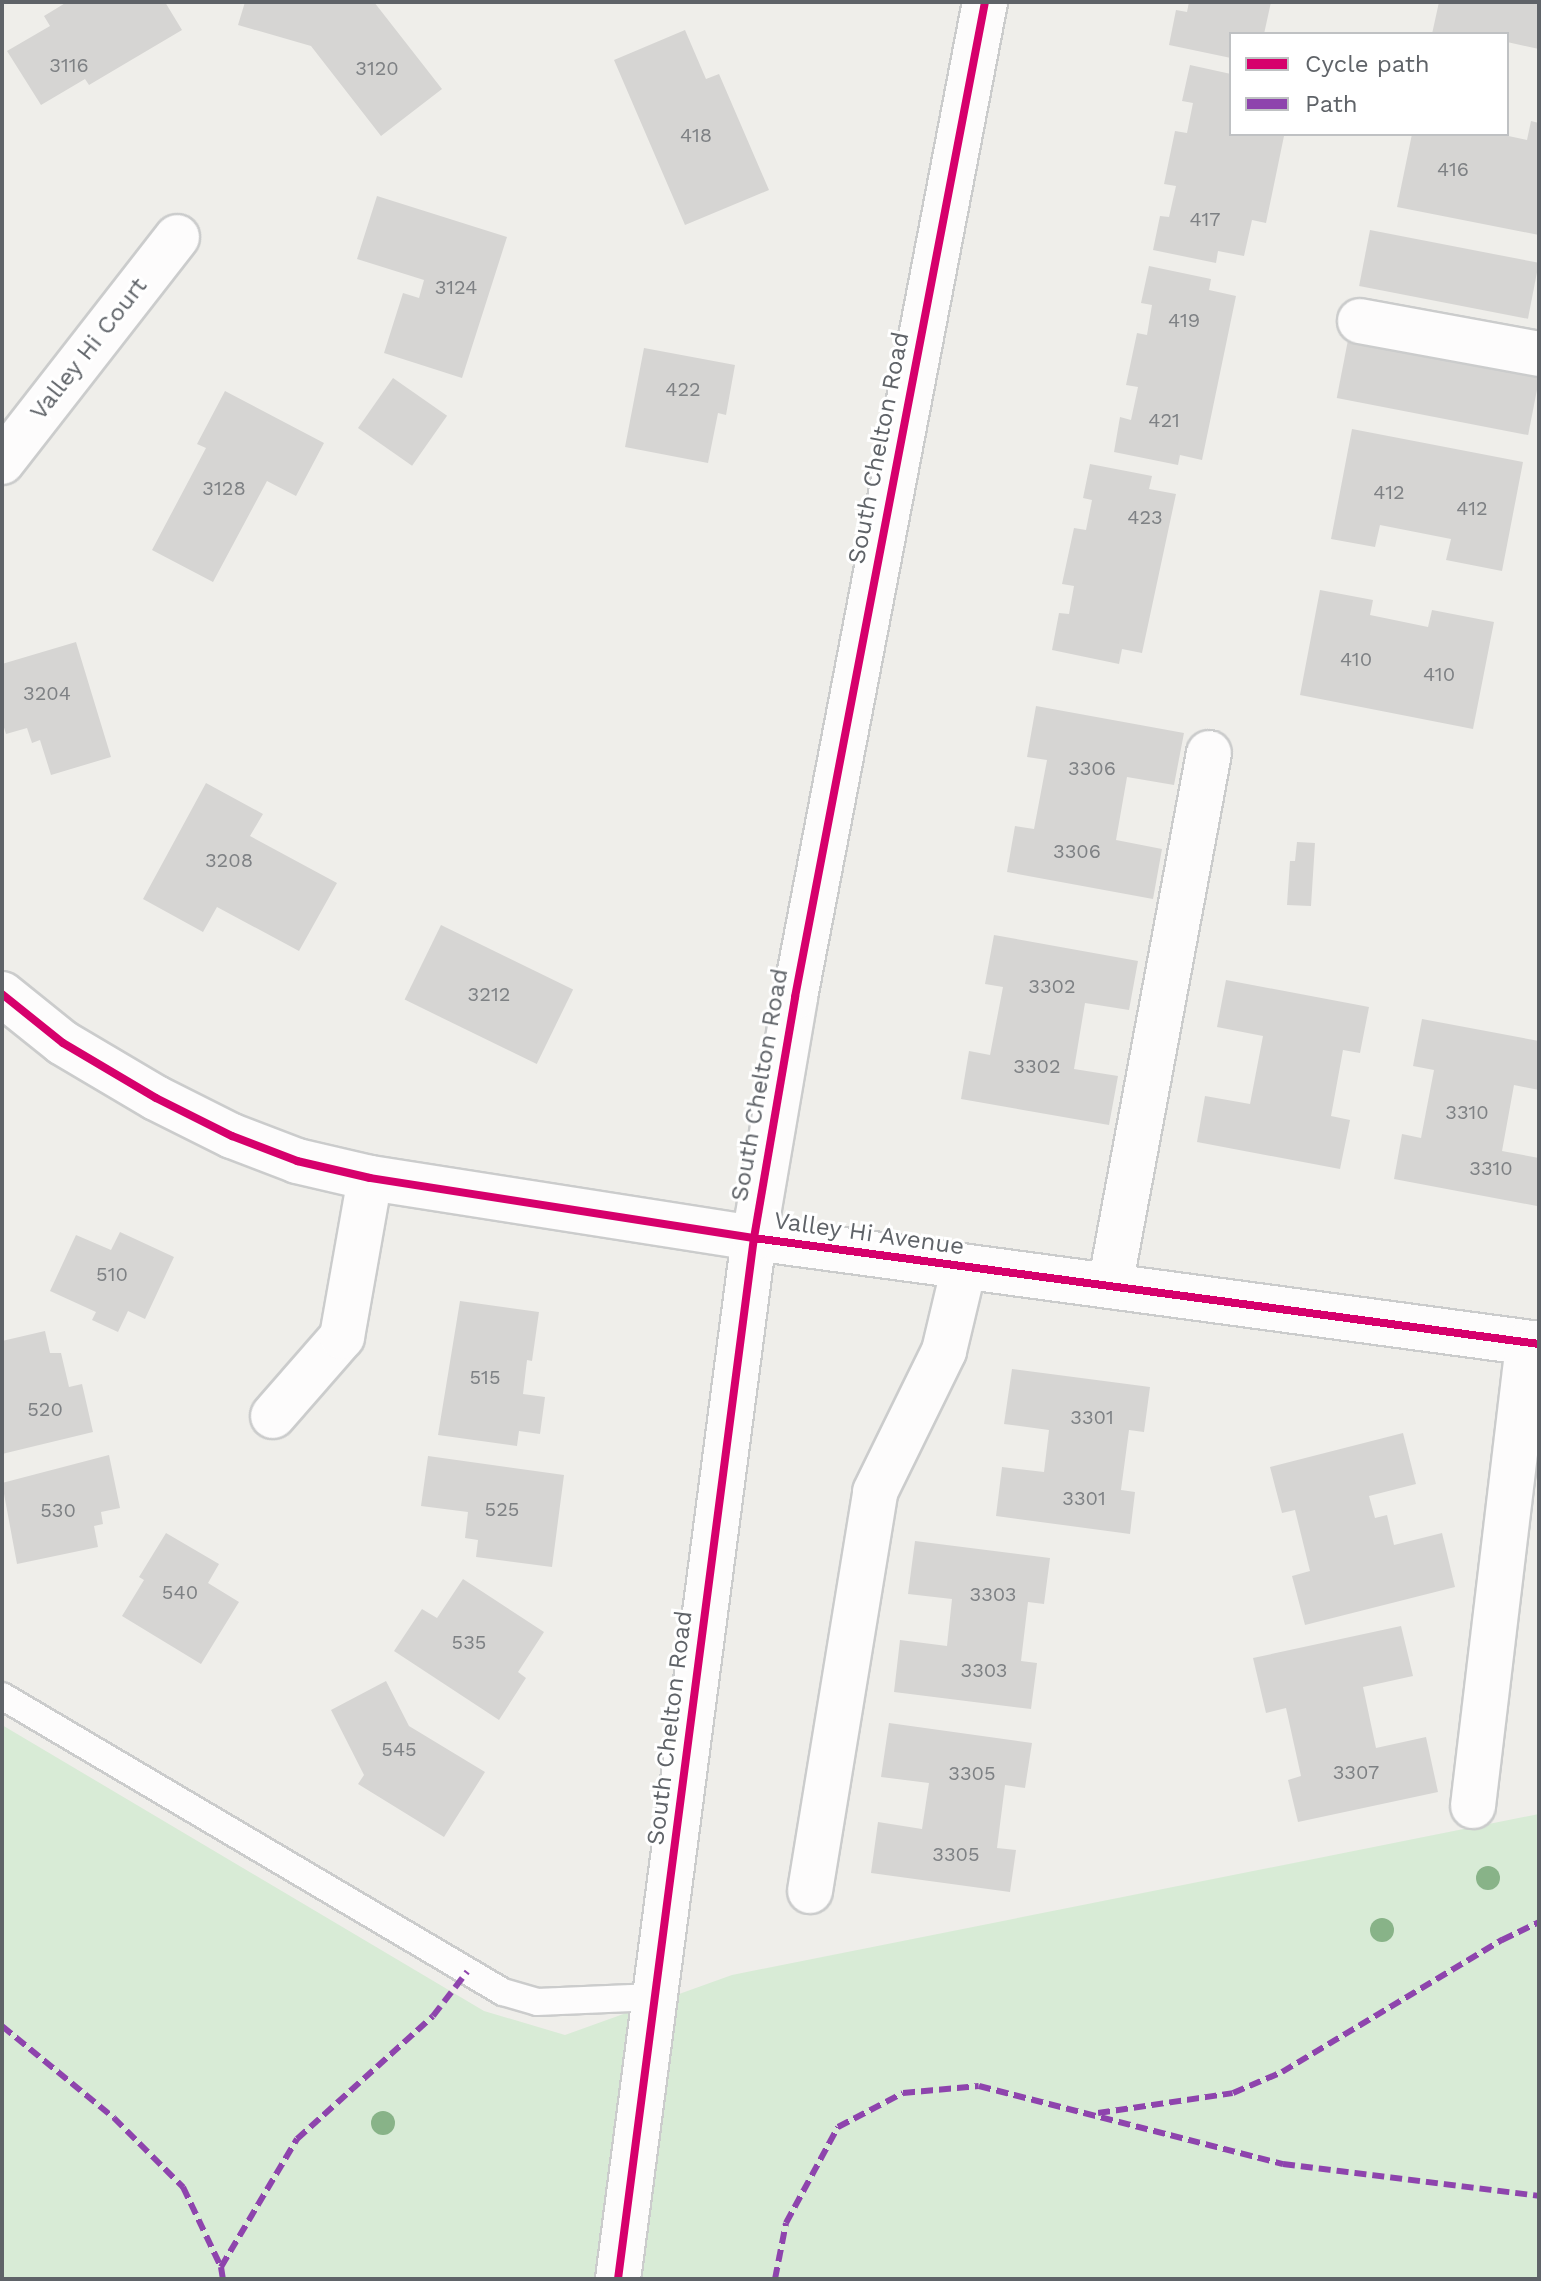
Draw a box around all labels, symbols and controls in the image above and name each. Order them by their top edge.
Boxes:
legend [1229,32,1509,136]
text: Cycle path [1305,50,1430,78]
house number: 3116 [49,53,89,77]
house number: 3120 [355,56,399,80]
text: Path [1305,90,1358,118]
house number: 418 [680,123,712,147]
house number: 416 [1437,157,1469,181]
house number: 417 [1190,207,1220,231]
street label: Valley Hi Court [24,272,154,426]
house number: 3124 [435,275,477,299]
house number: 419 [1168,308,1200,332]
street label: South Chelton Road [842,330,916,566]
house number: 422 [665,377,701,401]
house number: 421 [1148,408,1180,432]
house number: 3128 [202,476,246,500]
house number: 412 [1373,480,1405,504]
house number: 412 [1456,496,1488,520]
house number: 423 [1127,505,1163,529]
house number: 410 [1340,647,1372,671]
house number: 410 [1423,662,1455,686]
house number: 3204 [23,681,71,705]
house number: 3306 [1068,756,1116,780]
house number: 3306 [1053,839,1101,863]
house number: 3208 [205,848,253,872]
street label: South Chelton Road [725,966,795,1204]
house number: 3302 [1028,974,1076,998]
house number: 3212 [468,982,510,1006]
house number: 3302 [1013,1054,1061,1078]
house number: 3310 [1445,1100,1489,1124]
house number: 3310 [1469,1156,1513,1180]
street label: Valley Hi Avenue [771,1206,967,1262]
house number: 510 [96,1262,128,1286]
house number: 515 [469,1365,501,1389]
house number: 520 [27,1397,63,1421]
house number: 3301 [1070,1405,1114,1429]
house number: 3301 [1062,1486,1106,1510]
house number: 525 [485,1497,519,1521]
house number: 530 [40,1498,76,1522]
house number: 540 [162,1580,198,1604]
house number: 3303 [969,1582,1017,1606]
street label: South Chelton Road [641,1609,699,1847]
house number: 535 [452,1630,486,1654]
house number: 3303 [960,1658,1008,1682]
house number: 545 [381,1737,417,1761]
house number: 3307 [1333,1760,1379,1784]
house number: 3305 [948,1761,996,1785]
house number: 3305 [932,1842,980,1866]

